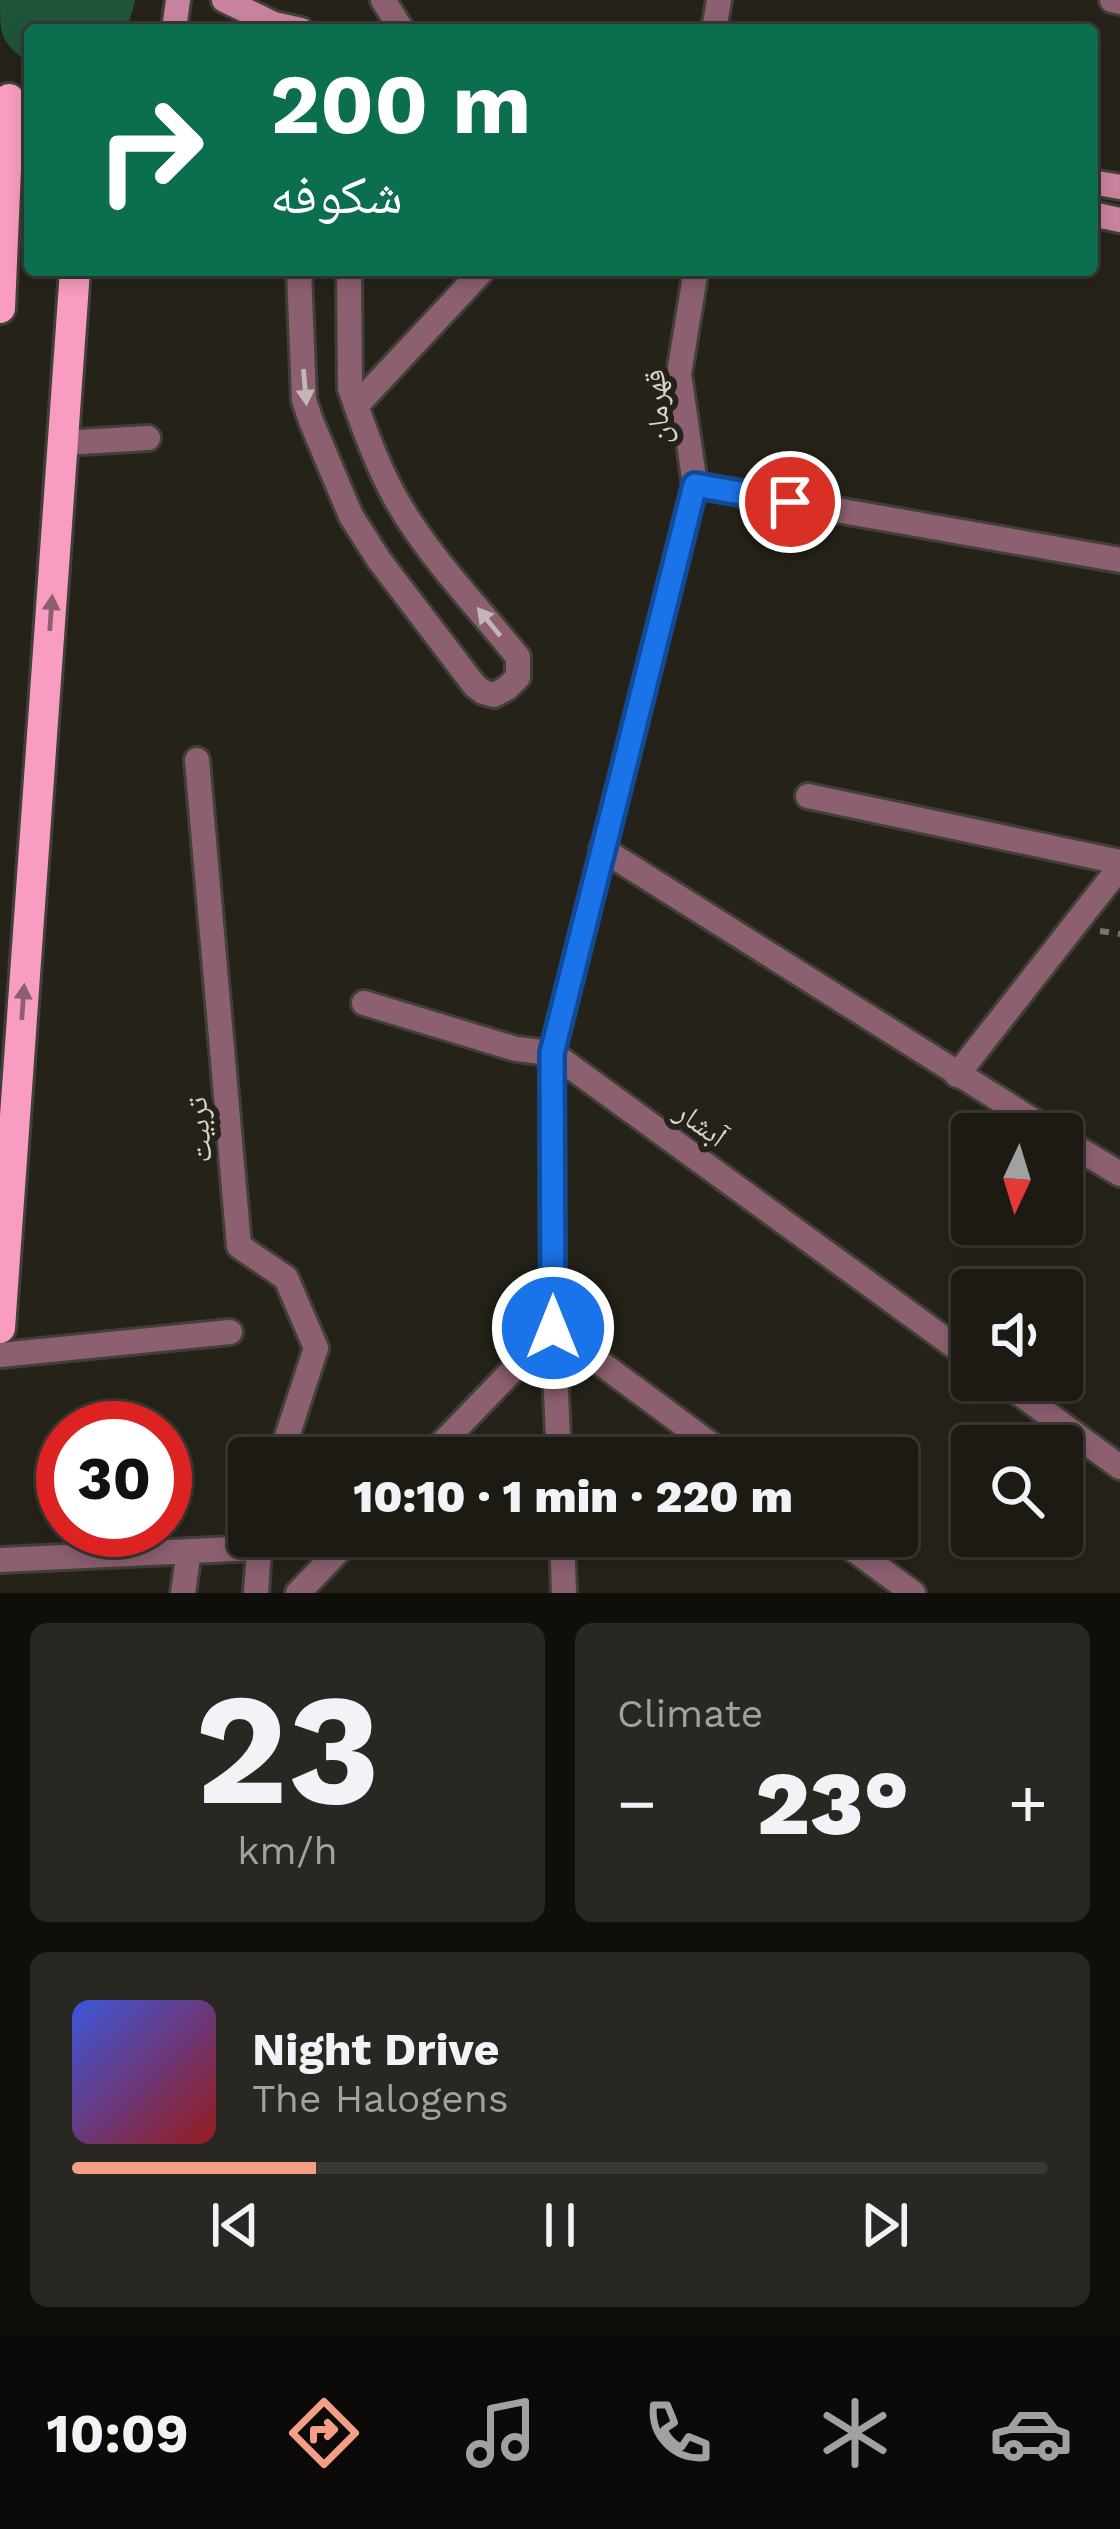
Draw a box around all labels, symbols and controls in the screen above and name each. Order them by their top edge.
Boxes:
text: 200 m [270,55,531,153]
icon: right [72,72,228,228]
text: شکوفه [270,163,403,226]
street label: قهرمان [636,368,678,446]
one-way arrow [295,369,314,406]
pin [739,451,841,553]
icon: arrive [757,469,823,535]
one-way arrow [41,594,60,631]
one-way arrow [477,606,502,637]
one-way arrow [14,983,33,1020]
street label: آبشار [668,1093,735,1155]
street label: تربیت [178,1095,219,1164]
north arrow [951,1113,1083,1245]
map controls [951,1113,1083,1557]
position arrow [490,1265,616,1391]
button: sound [951,1269,1083,1401]
speed limit sign: 30 [36,1401,192,1557]
button: search [951,1425,1083,1557]
text: 10:10 · 1 min · 220 m [353,1470,793,1523]
text: 23 [195,1658,380,1841]
text: Climate [617,1691,763,1736]
text: 23° [756,1750,909,1856]
text: − [617,1765,657,1842]
text: + [1008,1765,1048,1842]
text: km/h [237,1828,338,1873]
text: Night Drive [252,2023,500,2076]
text: The Halogens [252,2076,508,2121]
icon: previous [202,2192,268,2258]
icon: pause [527,2192,593,2258]
icon: next [852,2192,918,2258]
icon: directions [282,2391,366,2475]
icon: music [459,2391,543,2475]
icon: phone [636,2391,720,2475]
icon: climate [813,2391,897,2475]
icon: car [989,2391,1073,2475]
text: 10:09 [46,2402,189,2465]

